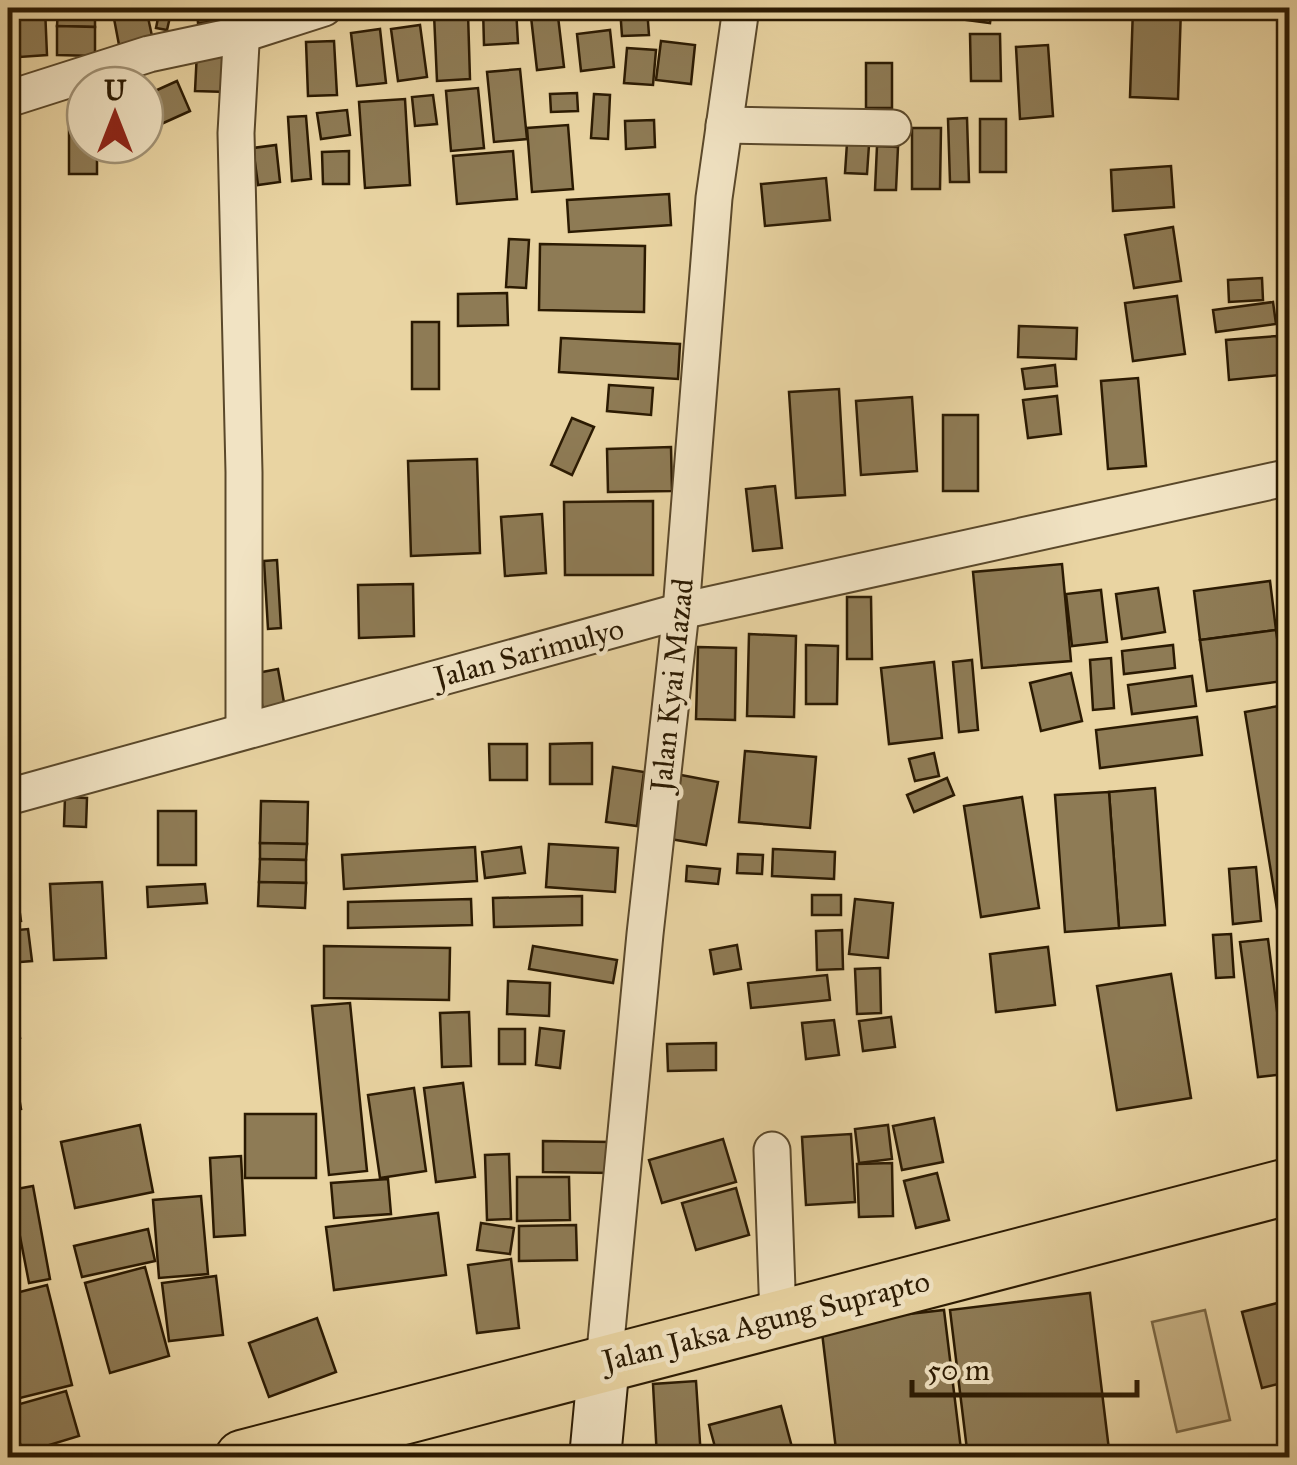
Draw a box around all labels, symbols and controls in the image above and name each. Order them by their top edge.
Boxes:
north arrow [65,65,165,165]
text: U [104,73,127,108]
street label: Jalan Kyai Mazad [643,577,701,796]
street label: Jalan Sarimulyo [427,610,628,696]
street label: Jalan Jaksa Agung Suprapto [596,1263,933,1380]
scale bar [912,1335,1137,1397]
text: 50 m [927,1352,990,1388]

